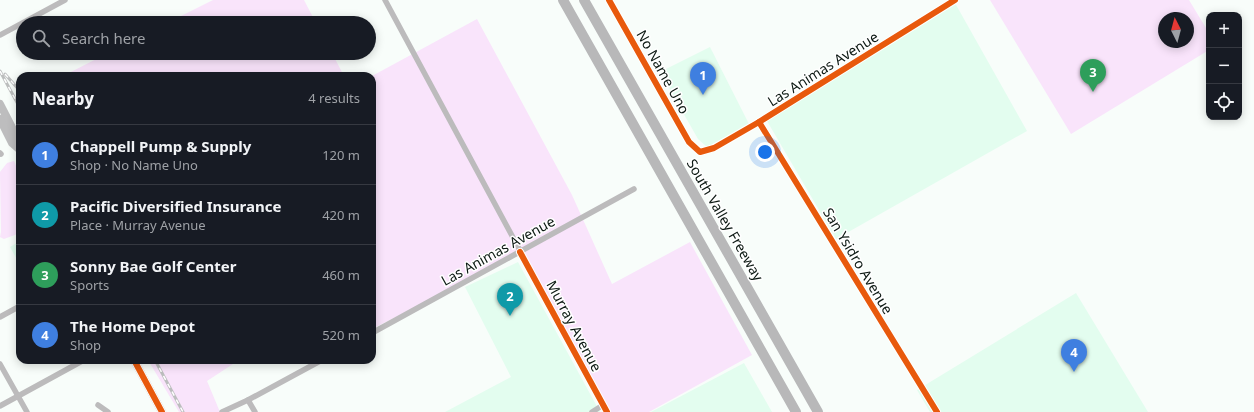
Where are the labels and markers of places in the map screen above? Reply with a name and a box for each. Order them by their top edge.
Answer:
pin: 3 [1080,59,1106,92]
pin: 1 [690,62,716,95]
pin: 2 [497,283,523,316]
pin: 4 [1061,339,1087,372]

